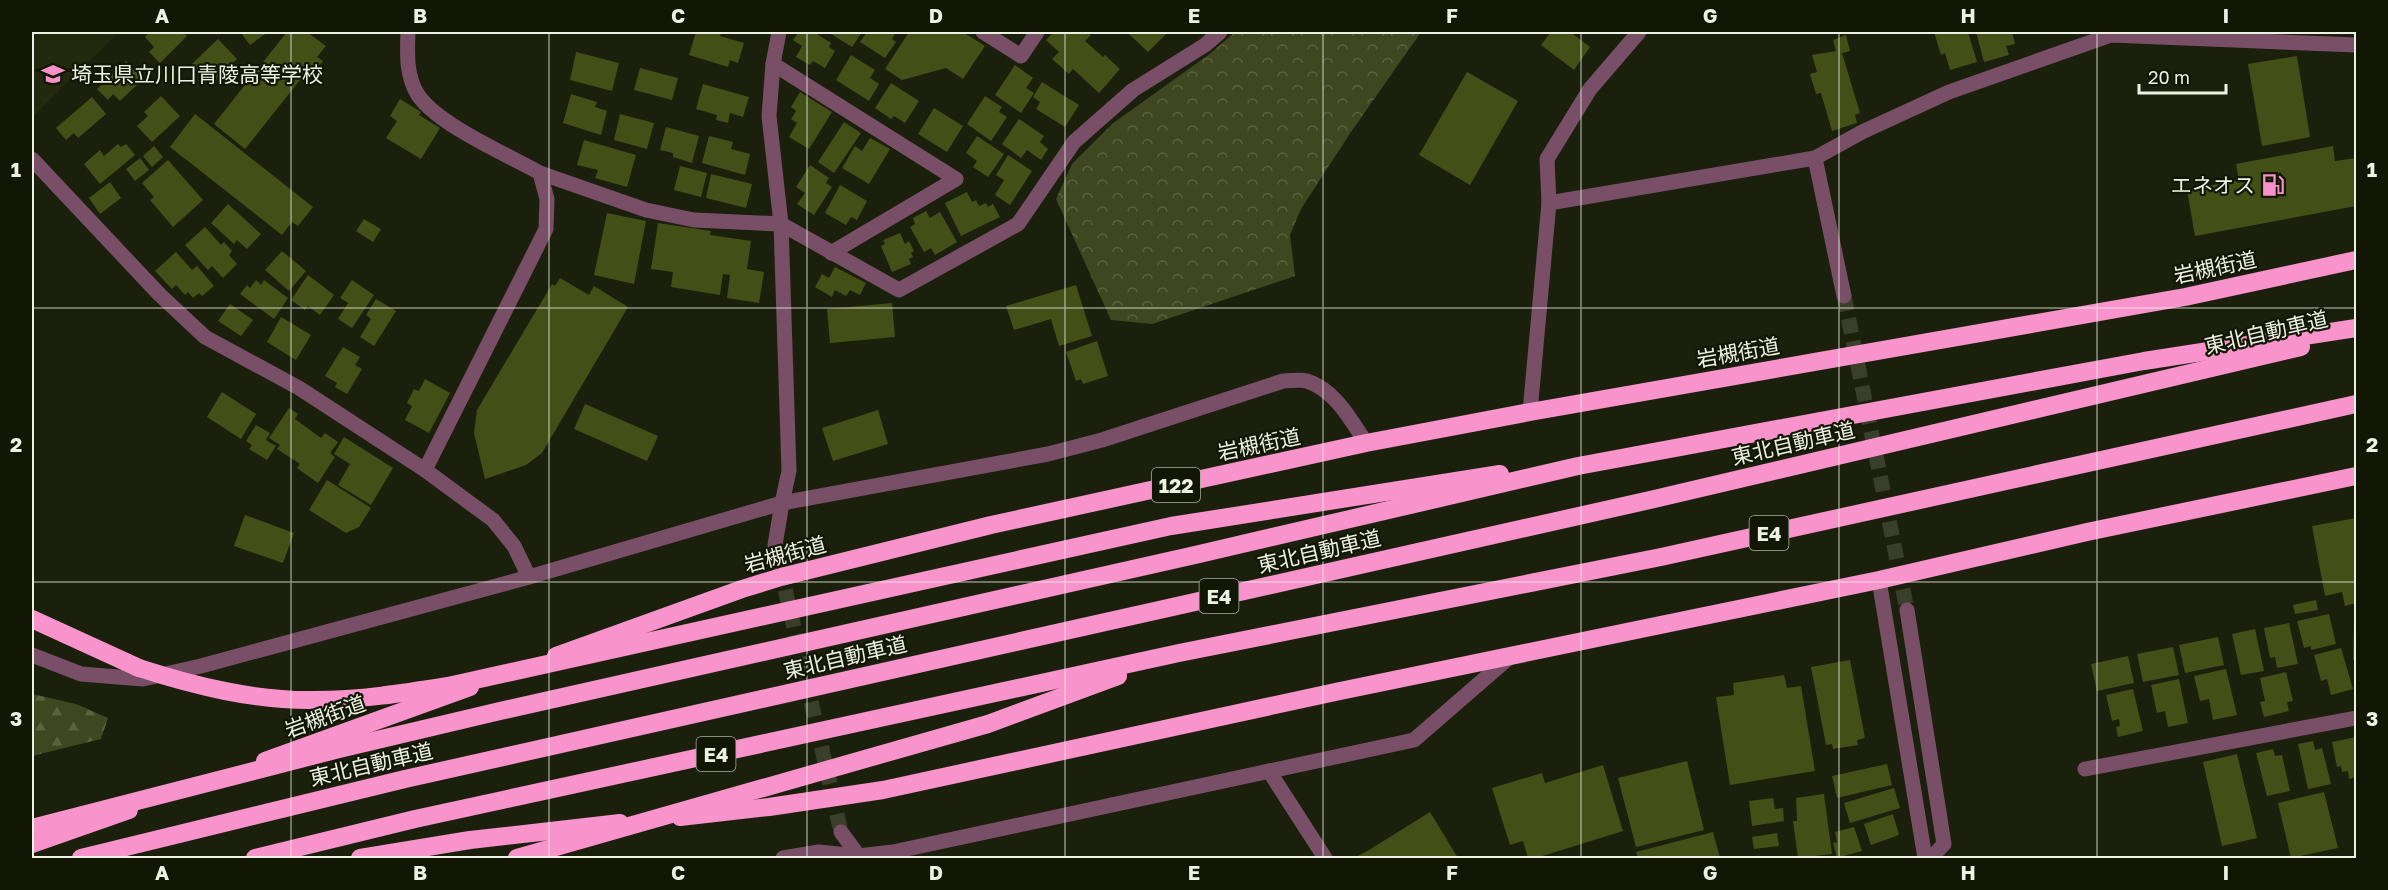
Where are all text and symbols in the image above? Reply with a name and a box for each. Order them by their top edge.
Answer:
text: A [155,3,169,27]
text: B [413,3,427,27]
text: C [671,3,685,27]
text: D [929,3,943,27]
text: E [1188,3,1200,27]
text: F [1446,3,1458,27]
text: G [1703,3,1717,27]
text: H [1960,3,1976,27]
text: I [2223,3,2229,27]
scale bar [2139,57,2226,95]
school or university icon: 埼玉県立川口青陵高等学校 [40,61,66,87]
place label: 埼玉県立川口青陵高等学校 [71,61,323,87]
text: 20 m [2148,66,2190,88]
text: 1 [11,157,21,181]
text: 1 [2367,157,2377,181]
place label: エネオス [2171,172,2255,198]
fuel station icon: エネオス [2260,172,2286,198]
street label: 岩槻街道 [2171,246,2259,288]
street label: 東北自動車道 [2202,305,2330,359]
street label: 岩槻街道 [1694,332,1782,372]
street label: 東北自動車道 [1729,416,1857,470]
street label: 岩槻街道 [1215,423,1303,465]
text: 2 [10,432,22,456]
text: 2 [2366,432,2378,456]
road number: 122 [1152,468,1200,502]
road number: E4 [1750,516,1788,550]
street label: 東北自動車道 [1255,524,1383,578]
street label: 岩槻街道 [741,531,829,577]
road number: E4 [1200,579,1238,613]
street label: 東北自動車道 [781,630,909,684]
street label: 岩槻街道 [281,689,369,743]
text: 3 [10,706,22,730]
text: 3 [2366,706,2378,730]
street label: 東北自動車道 [307,737,435,791]
road number: E4 [696,737,736,771]
text: A [155,860,169,884]
text: B [413,860,427,884]
text: C [671,860,685,884]
text: D [929,860,943,884]
text: E [1188,860,1200,884]
text: F [1446,860,1458,884]
text: G [1703,860,1717,884]
text: H [1960,860,1976,884]
text: I [2223,860,2229,884]

